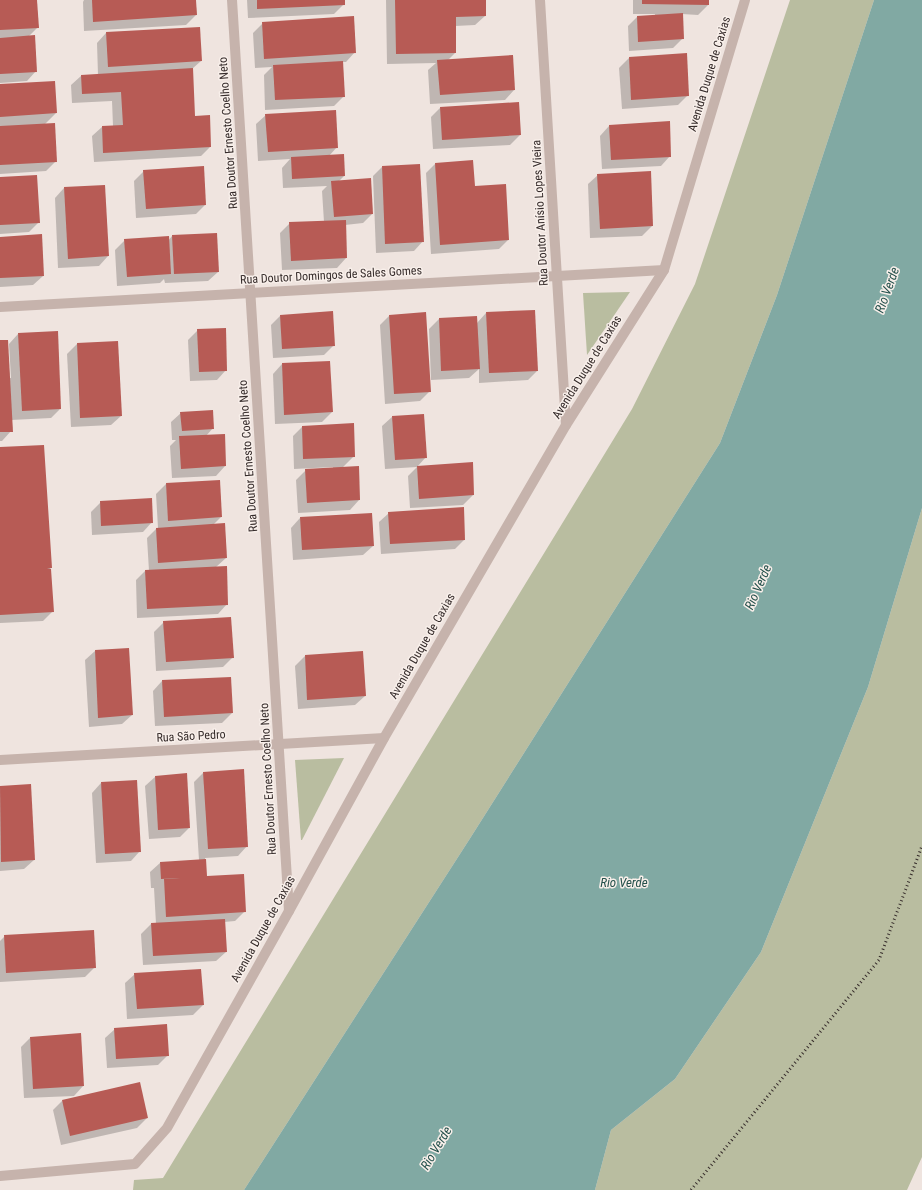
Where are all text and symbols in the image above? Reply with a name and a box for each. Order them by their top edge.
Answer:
street label: Avenida Duque de Caxias [685,15,733,133]
street label: Rua Doutor Ernesto Coelho Neto [216,57,240,209]
street label: Rua Doutor Anísio Lopes Vieira [529,139,551,286]
street label: Rua Doutor Domingos de Sales Gomes [240,263,422,287]
water label: Rio Verde [872,265,902,315]
street label: Avenida Duque de Caxias [549,313,625,421]
street label: Rua Doutor Ernesto Coelho Neto [236,380,260,532]
water label: Rio Verde [741,562,775,612]
street label: Avenida Duque de Caxias [386,591,458,701]
street label: Rua Doutor Ernesto Coelho Neto [257,703,279,855]
street label: Rua São Pedro [156,727,226,745]
street label: Avenida Duque de Caxias [228,873,298,985]
water label: Rio Verde [600,875,648,890]
water label: Rio Verde [417,1124,455,1172]

